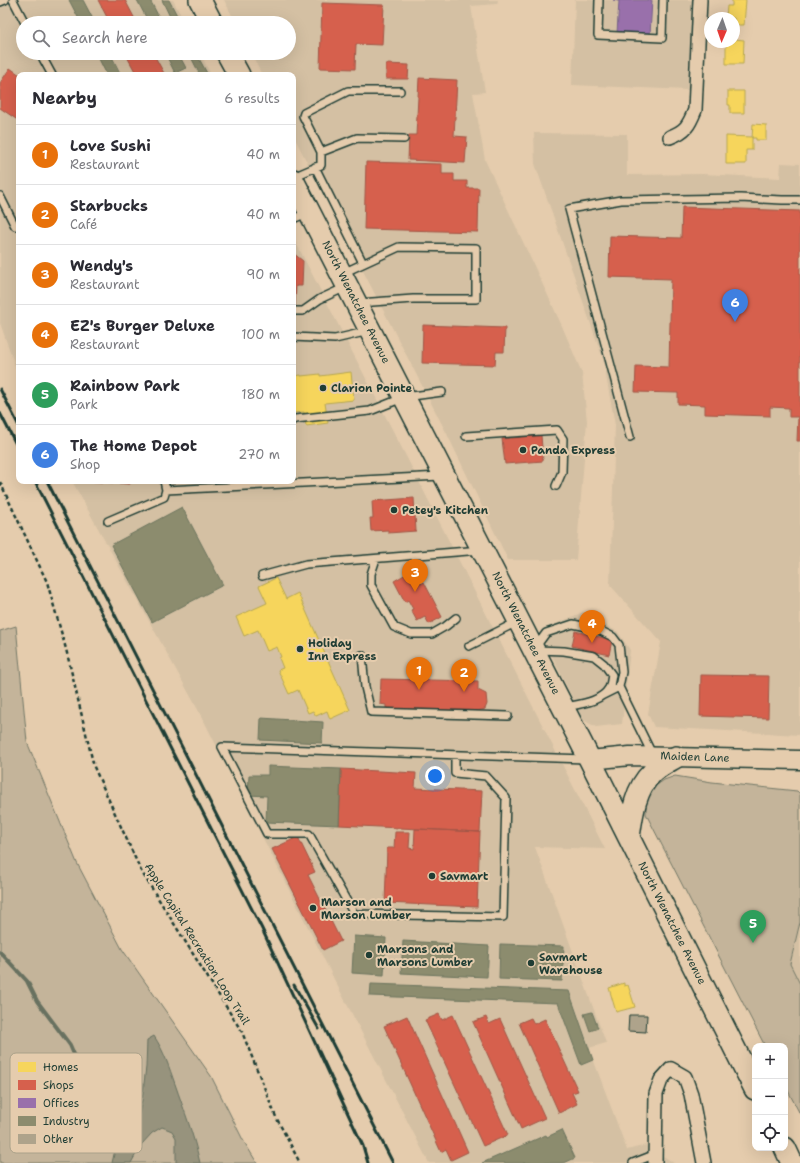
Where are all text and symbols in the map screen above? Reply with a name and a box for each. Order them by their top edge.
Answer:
north arrow [704,12,740,48]
search box [16,16,296,60]
icon: search [30,27,52,49]
text: Search here [62,28,148,48]
text: Nearby [32,87,97,109]
text: 6 results [224,90,280,107]
text: Love Sushi [70,136,151,156]
text: 1 [42,146,48,163]
text: 40 m [246,146,280,163]
text: Restaurant [70,156,140,173]
text: Starbucks [70,196,148,216]
text: 2 [40,206,50,223]
text: 40 m [246,206,280,223]
text: Café [70,216,97,233]
street label: North Wenatchee Avenue [318,238,394,366]
text: Wendy's [70,256,133,276]
text: 3 [40,266,50,283]
text: 90 m [246,266,280,283]
text: Restaurant [70,276,140,293]
pin: 6 [722,289,748,322]
text: EZ's Burger Deluxe [70,316,215,336]
text: 4 [40,326,50,343]
text: 100 m [241,326,280,343]
text: Restaurant [70,336,140,353]
text: Rainbow Park [70,376,180,396]
place label: Clarion Pointe [331,381,413,396]
marker: Clarion Pointe [318,383,328,393]
text: 5 [41,386,49,403]
text: 180 m [241,386,280,403]
text: Park [70,396,98,413]
text: The Home Depot [70,436,197,456]
place label: Panda Express [531,443,615,458]
marker: Panda Express [518,445,528,455]
text: 6 [40,446,50,463]
text: 270 m [238,446,280,463]
text: Shop [70,456,100,473]
place label: Petey's Kitchen [402,503,489,518]
marker: Petey's Kitchen [389,505,399,515]
pin: 3 [402,559,428,592]
street label: North Wenatchee Avenue [488,569,564,697]
pin: 4 [579,610,605,643]
place label: Holiday Inn Express [308,636,376,664]
marker: Holiday Inn Express [295,644,305,654]
pin: 1 [406,657,432,690]
pin: 2 [451,659,477,692]
street label: Maiden Lane [660,748,730,766]
your location [425,766,445,786]
street label: North Wenatchee Avenue [634,859,710,987]
street label: Apple Capital Recreation Loop Trail [141,860,253,1028]
place label: Savmart [440,869,489,884]
marker: Savmart [427,871,437,881]
place label: Marson and Marson Lumber [321,895,411,923]
marker: Marson and Marson Lumber [308,903,318,913]
pin: 5 [740,910,766,943]
place label: Marsons and Marsons Lumber [377,942,473,970]
marker: Marsons and Marsons Lumber [364,950,374,960]
place label: Savmart Warehouse [539,950,603,978]
marker: Savmart Warehouse [526,958,536,968]
map controls [752,1043,788,1151]
button: + [752,1043,788,1079]
legend [10,1053,142,1153]
text: Homes [43,1060,79,1075]
text: Shops [43,1078,74,1093]
button: − [752,1079,788,1115]
text: Offices [43,1096,79,1111]
text: Industry [43,1114,90,1129]
button: locate [752,1115,788,1151]
text: Other [43,1132,74,1147]

